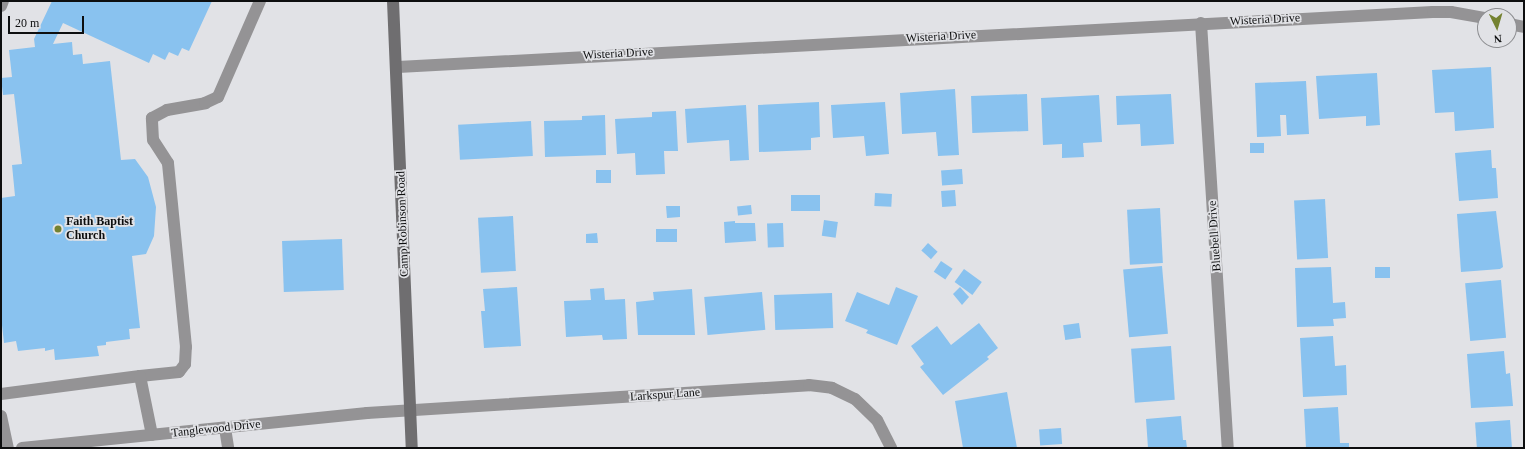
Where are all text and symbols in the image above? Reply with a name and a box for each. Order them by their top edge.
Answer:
scale bar [10,8,86,34]
north arrow [1477,8,1517,48]
street label: Wisteria Drive [1229,11,1301,29]
text: 20 m [15,16,39,30]
street label: Wisteria Drive [905,28,977,46]
text: N [1493,33,1502,45]
street label: Wisteria Drive [582,45,654,63]
street label: Camp Robinson Road [394,171,412,277]
street label: Bluebell Drive [1205,200,1225,272]
place label: Faith Baptist Church [66,215,133,243]
marker: Faith Baptist Church [53,224,63,234]
street label: Larkspur Lane [629,385,701,405]
street label: Tanglewood Drive [171,417,261,441]

